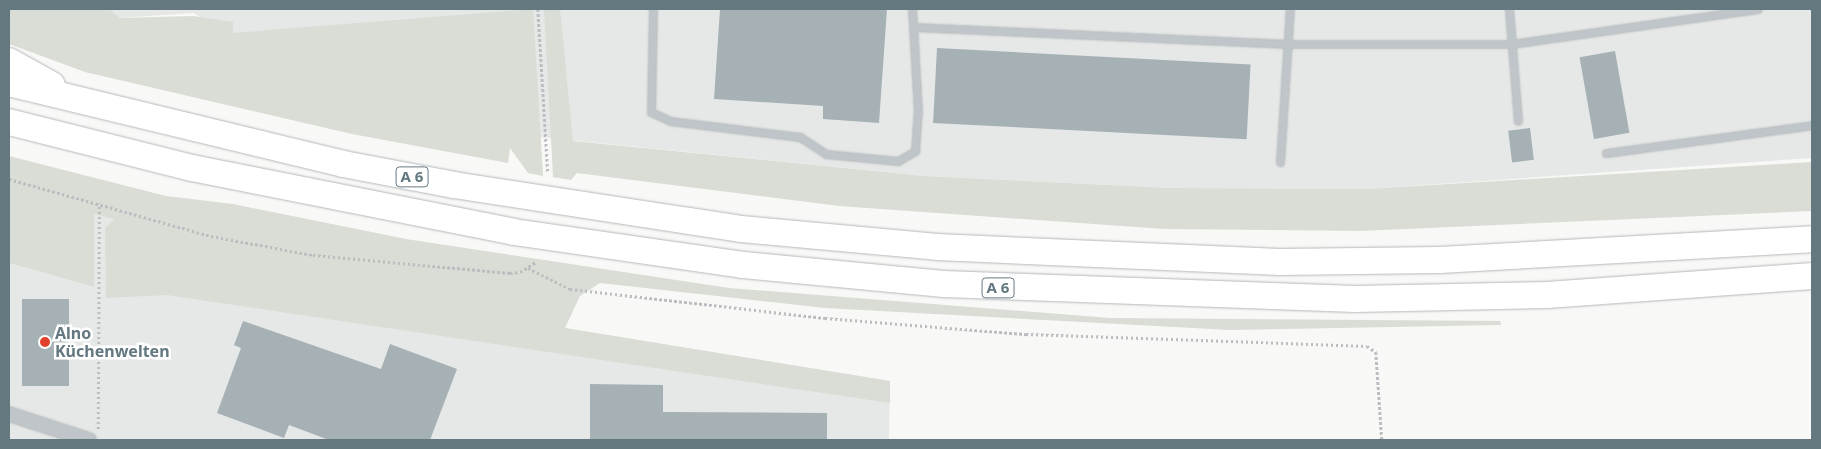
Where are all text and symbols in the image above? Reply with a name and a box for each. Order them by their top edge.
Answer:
road number: A 6 [394,164,430,190]
road number: A 6 [980,276,1016,300]
place label: Alno Küchenwelten [55,323,170,361]
marker: Alno Küchenwelten [39,336,51,348]

